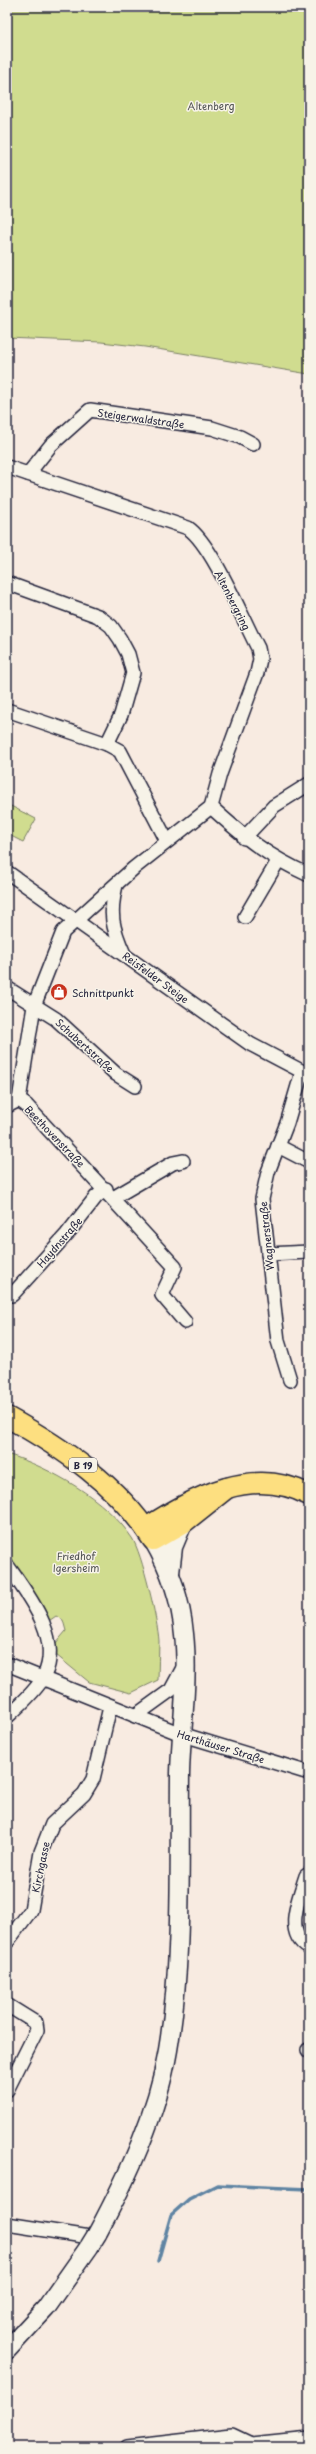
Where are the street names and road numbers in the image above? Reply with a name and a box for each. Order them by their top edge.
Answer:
street label: Steigerwaldstraße [97,404,185,432]
street label: Altenbergring [211,567,255,633]
street label: Reisfelder Steige [120,948,192,1006]
street label: Schubertstraße [52,1015,118,1075]
street label: Beethovenstraße [21,1102,89,1170]
street label: Wagnerstraße [255,1201,277,1271]
street label: Haydnstraße [33,1214,85,1270]
road number: B 19 [69,1458,97,1472]
street label: Harthäuser Straße [175,1726,267,1766]
street label: Kirchgasse [27,1840,53,1894]

